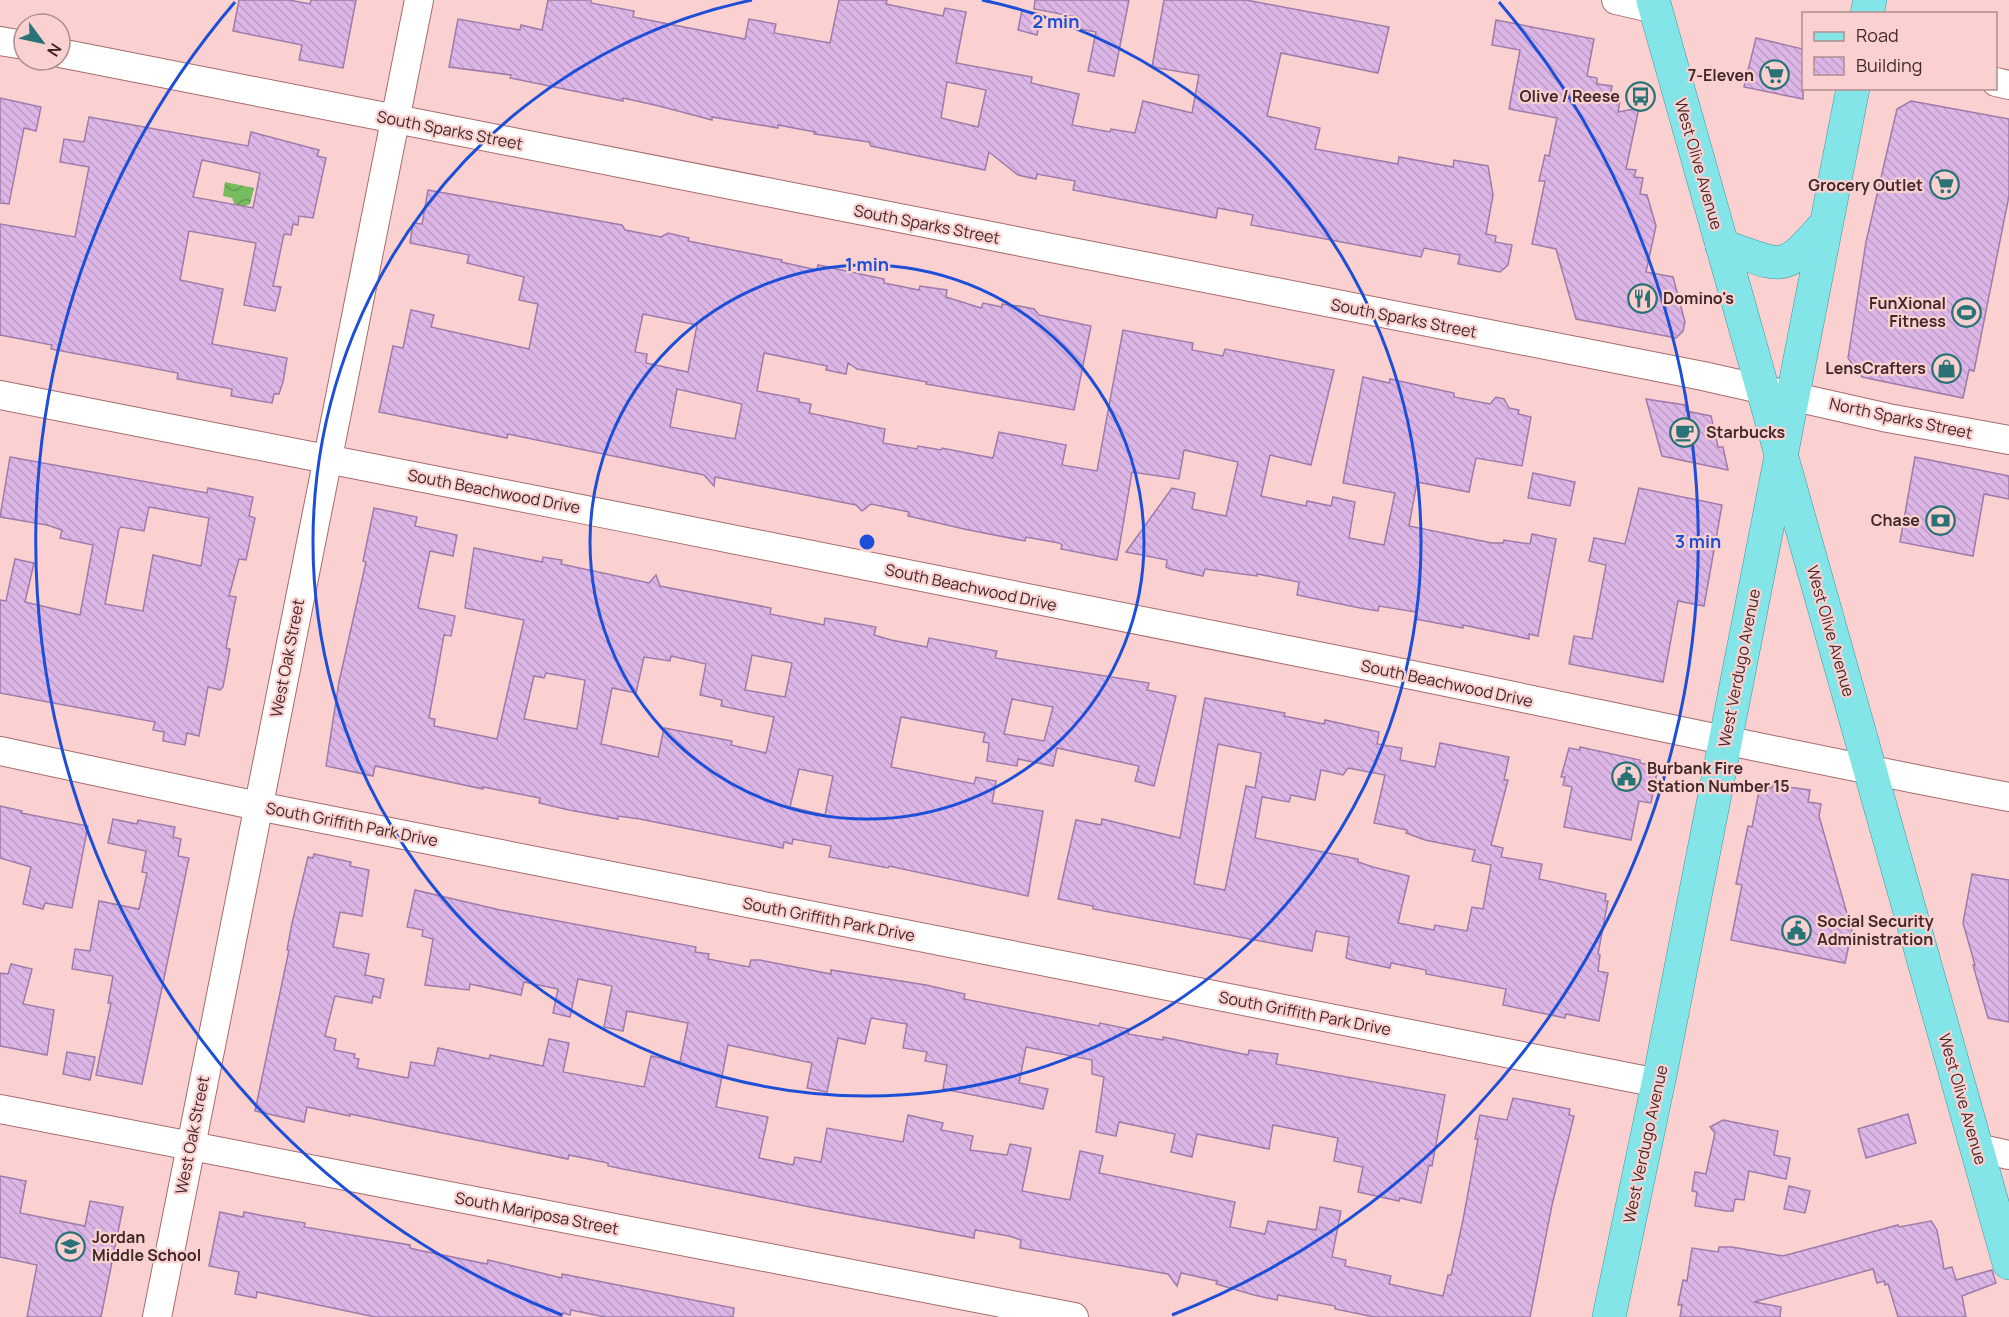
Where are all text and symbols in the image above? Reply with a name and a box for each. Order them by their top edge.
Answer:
text: 2 min [1033,9,1079,33]
north arrow [12,12,72,72]
legend [1802,12,1997,90]
text: Road [1856,23,1899,47]
text: N [42,39,67,61]
text: Building [1856,53,1922,77]
supermarket icon: 7-Eleven [1759,59,1791,91]
place label: 7-Eleven [1688,64,1754,86]
bus stop icon: Olive / Reese [1625,80,1657,112]
place label: Olive / Reese [1519,85,1620,107]
street label: West Olive Avenue [1670,96,1728,232]
street label: South Sparks Street [375,105,525,155]
supermarket icon: Grocery Outlet [1928,169,1960,201]
place label: Grocery Outlet [1808,174,1923,196]
street label: South Sparks Street [852,199,1002,249]
text: 1 min [845,252,889,276]
restaurant icon: Domino's [1626,282,1658,314]
place label: Domino's [1663,287,1734,309]
place label: FunXional Fitness [1869,292,1946,332]
street label: South Sparks Street [1329,293,1479,343]
sports icon: FunXional Fitness [1951,296,1983,328]
shop icon: LensCrafters [1931,352,1963,384]
place label: LensCrafters [1825,357,1926,379]
street label: North Sparks Street [1827,392,1975,444]
cafe icon: Starbucks [1669,416,1701,448]
place label: Starbucks [1706,421,1786,443]
street label: South Beachwood Drive [406,463,582,519]
bank icon: Chase [1925,504,1957,536]
place label: Chase [1871,509,1920,531]
text: 3 min [1675,529,1721,553]
centre of rings [857,532,877,552]
street label: South Beachwood Drive [883,558,1059,616]
street label: West Olive Avenue [1802,563,1860,699]
street label: West Verdugo Avenue [1713,587,1765,749]
street label: West Oak Street [265,597,309,719]
street label: South Beachwood Drive [1359,654,1535,712]
place label: Burbank Fire Station Number 15 [1647,757,1790,797]
public building icon: Burbank Fire Station Number 15 [1610,761,1642,793]
street label: South Griffith Park Drive [264,797,440,851]
street label: South Griffith Park Drive [741,892,917,946]
place label: Social Security Administration [1817,910,1934,950]
public building icon: Social Security Administration [1780,914,1812,946]
street label: South Griffith Park Drive [1217,986,1393,1040]
street label: West Olive Avenue [1934,1031,1992,1167]
street label: West Verdugo Avenue [1618,1063,1672,1225]
street label: West Oak Street [170,1074,214,1196]
street label: South Mariposa Street [453,1186,621,1240]
place label: Jordan Middle School [92,1226,201,1266]
school or university icon: Jordan Middle School [55,1230,87,1262]

